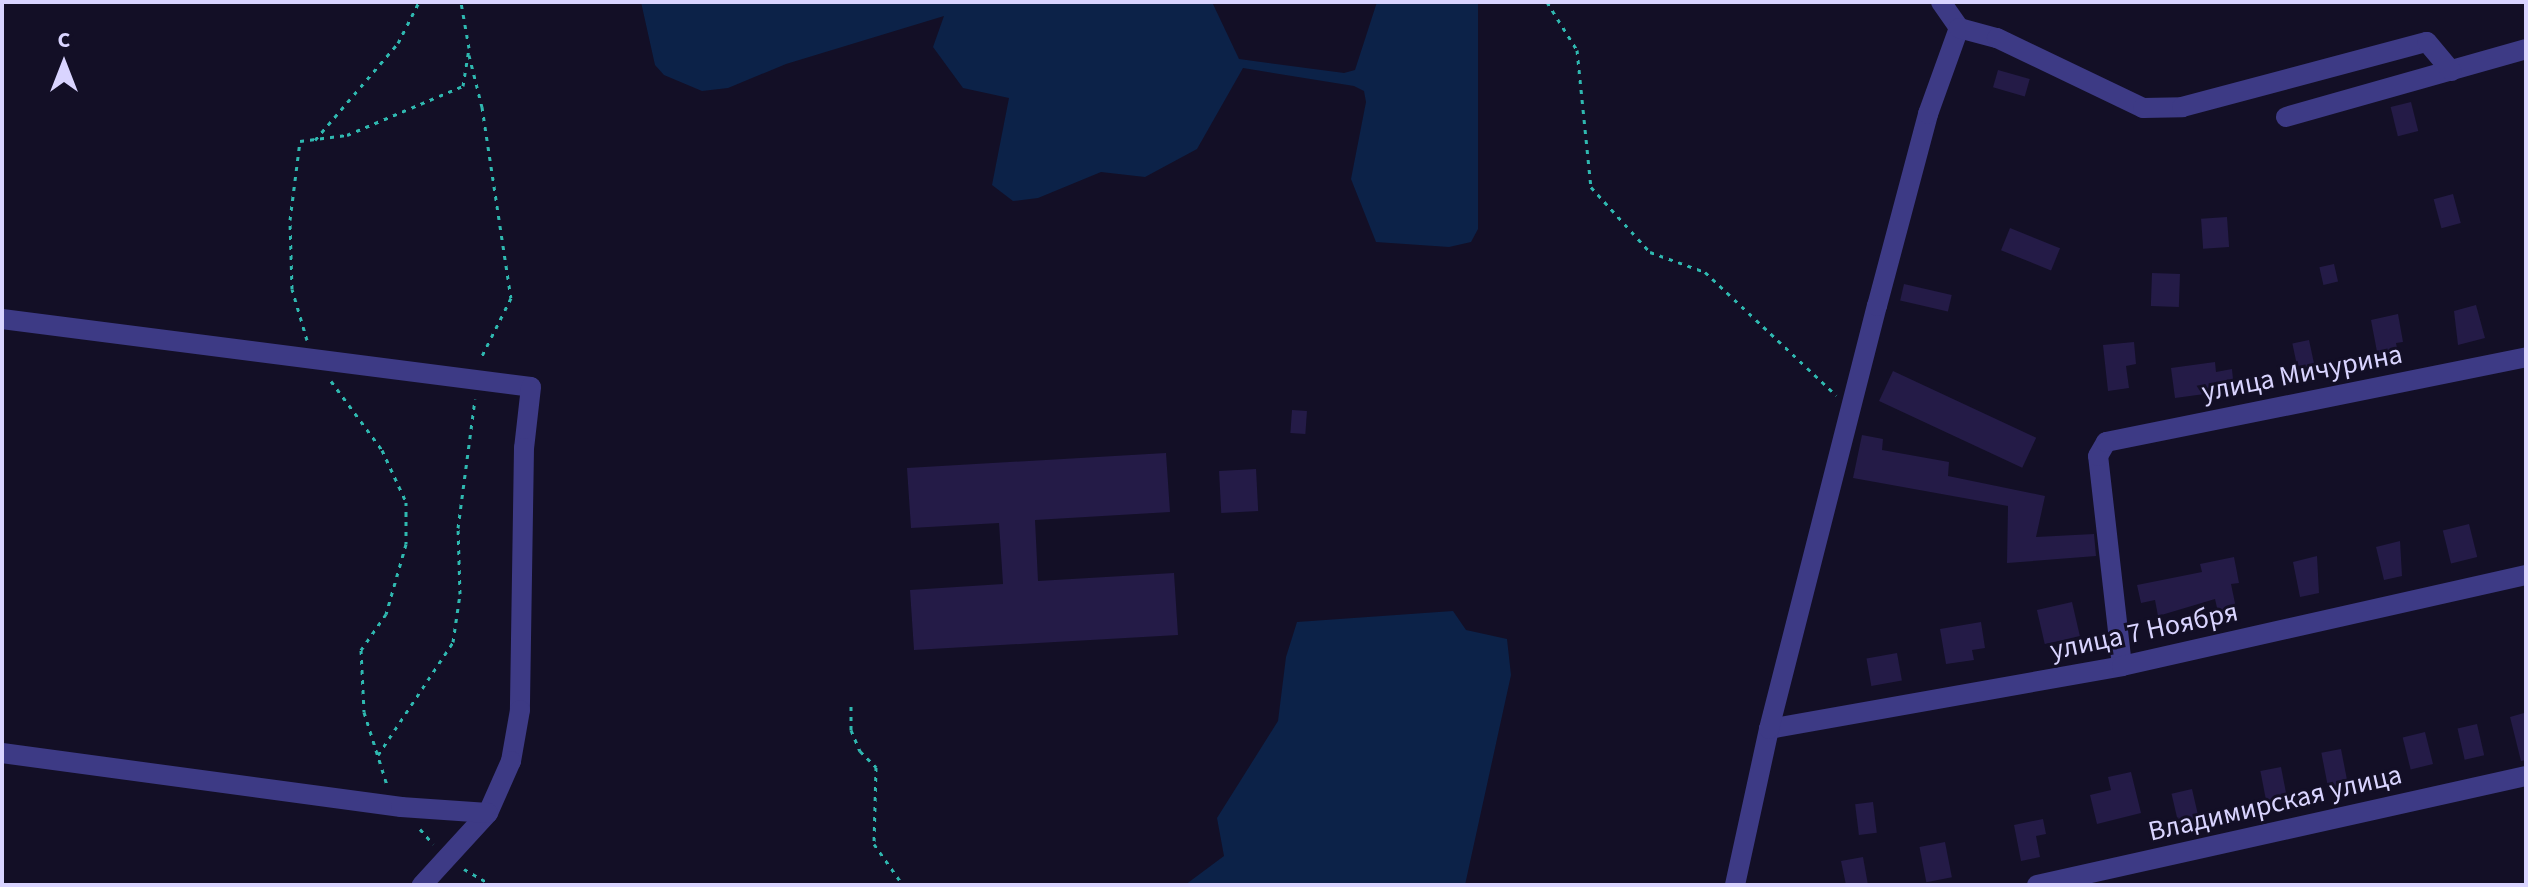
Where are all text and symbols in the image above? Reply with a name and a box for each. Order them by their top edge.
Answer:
north arrow [24,24,104,104]
text: С [58,24,70,56]
street label: улица Мичурина [2199,337,2405,409]
street label: улица 7 Ноября [2047,595,2241,667]
street label: Владимирская улица [2145,757,2405,849]

